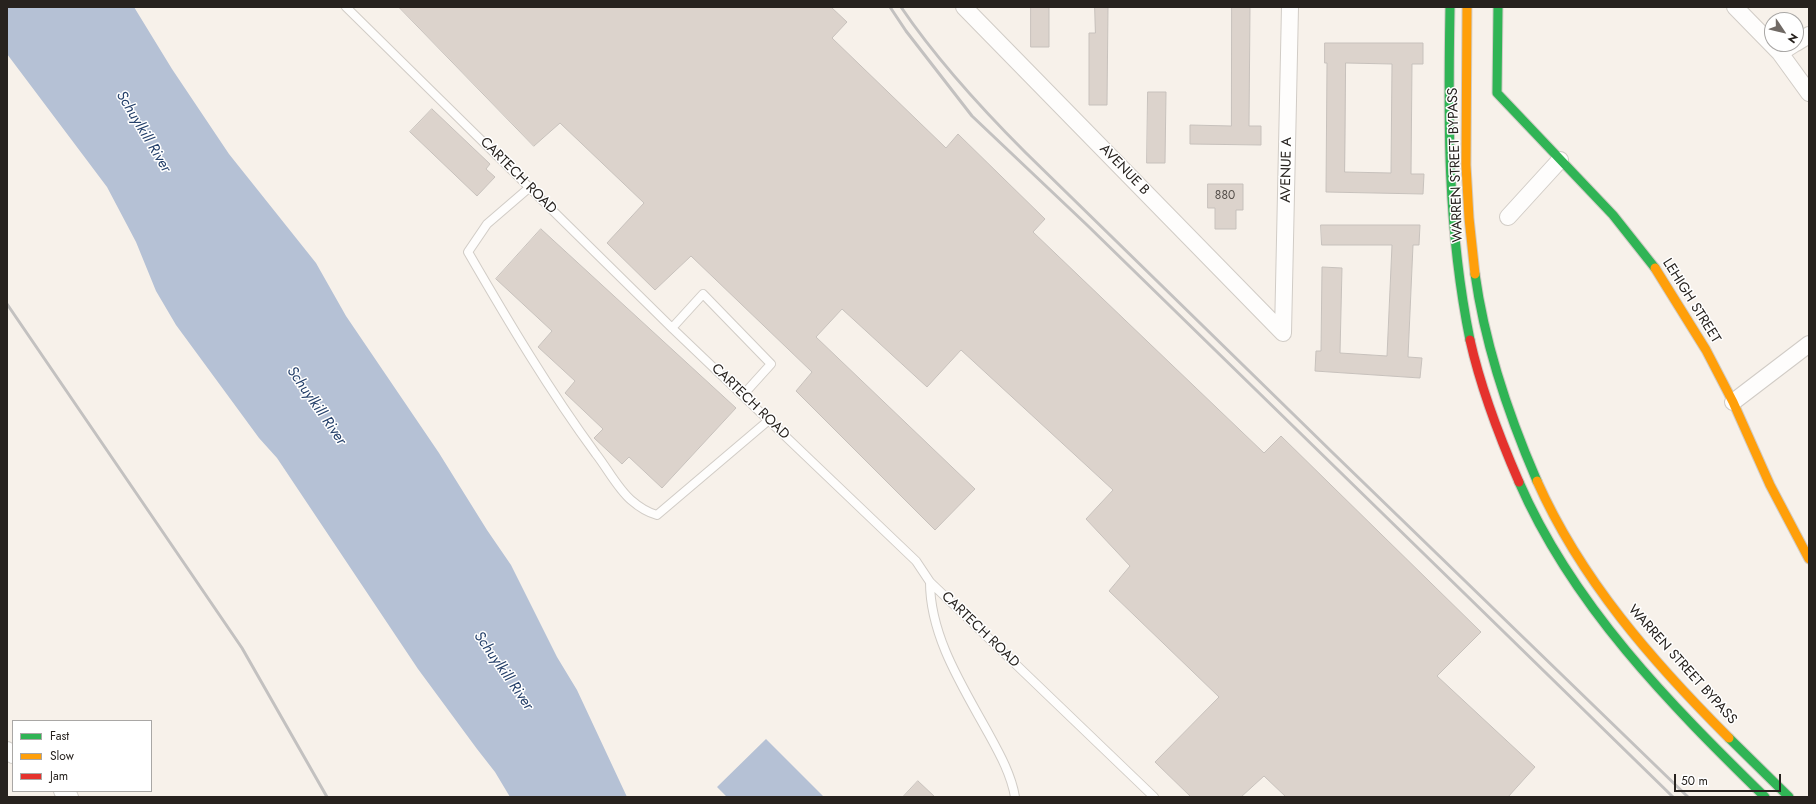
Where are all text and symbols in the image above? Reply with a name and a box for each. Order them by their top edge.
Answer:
north arrow [1764,12,1804,52]
text: N [1784,30,1802,46]
street label: WARREN STREET BYPASS [1445,87,1467,243]
water label: Schuylkill River [112,88,174,176]
street label: CARTECH ROAD [476,134,560,218]
street label: AVENUE A [1278,137,1296,203]
street label: AVENUE B [1096,141,1152,199]
house number: 880 [1215,189,1235,203]
street label: LEHIGH STREET [1658,256,1724,346]
street label: CARTECH ROAD [708,361,792,443]
water label: Schuylkill River [282,363,350,449]
street label: CARTECH ROAD [938,589,1022,671]
street label: WARREN STREET BYPASS [1624,602,1740,728]
water label: Schuylkill River [469,628,537,714]
legend [12,720,152,792]
text: Fast [50,727,69,745]
text: Slow [50,747,74,765]
scale bar [1676,766,1783,792]
text: Jam [50,767,68,785]
text: 50 m [1681,772,1708,790]

